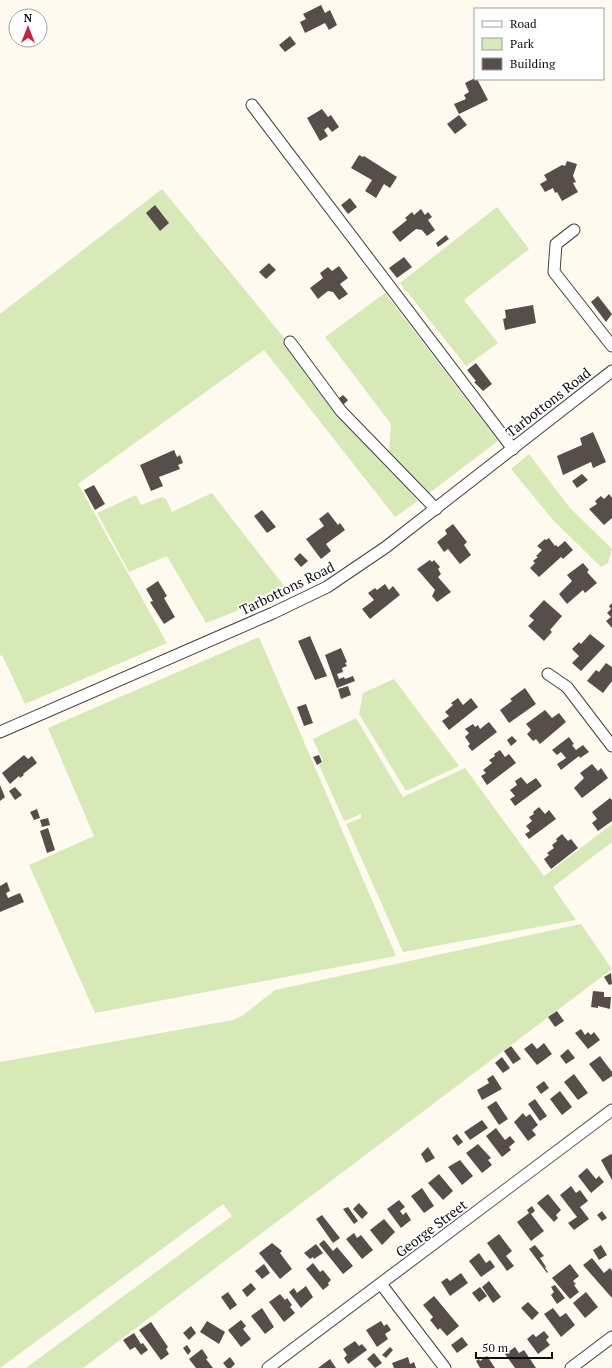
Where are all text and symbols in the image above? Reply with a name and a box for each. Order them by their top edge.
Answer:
north arrow [8,8,48,48]
legend [474,8,604,80]
text: N [24,11,33,25]
text: Road [510,16,537,31]
text: Park [510,36,535,51]
text: Building [510,56,556,71]
street label: Tarbottons Road [502,363,595,441]
street label: Tarbottons Road [237,557,338,619]
street label: George Street [391,1194,471,1261]
scale bar [476,1334,552,1360]
text: 50 m [482,1340,509,1355]

